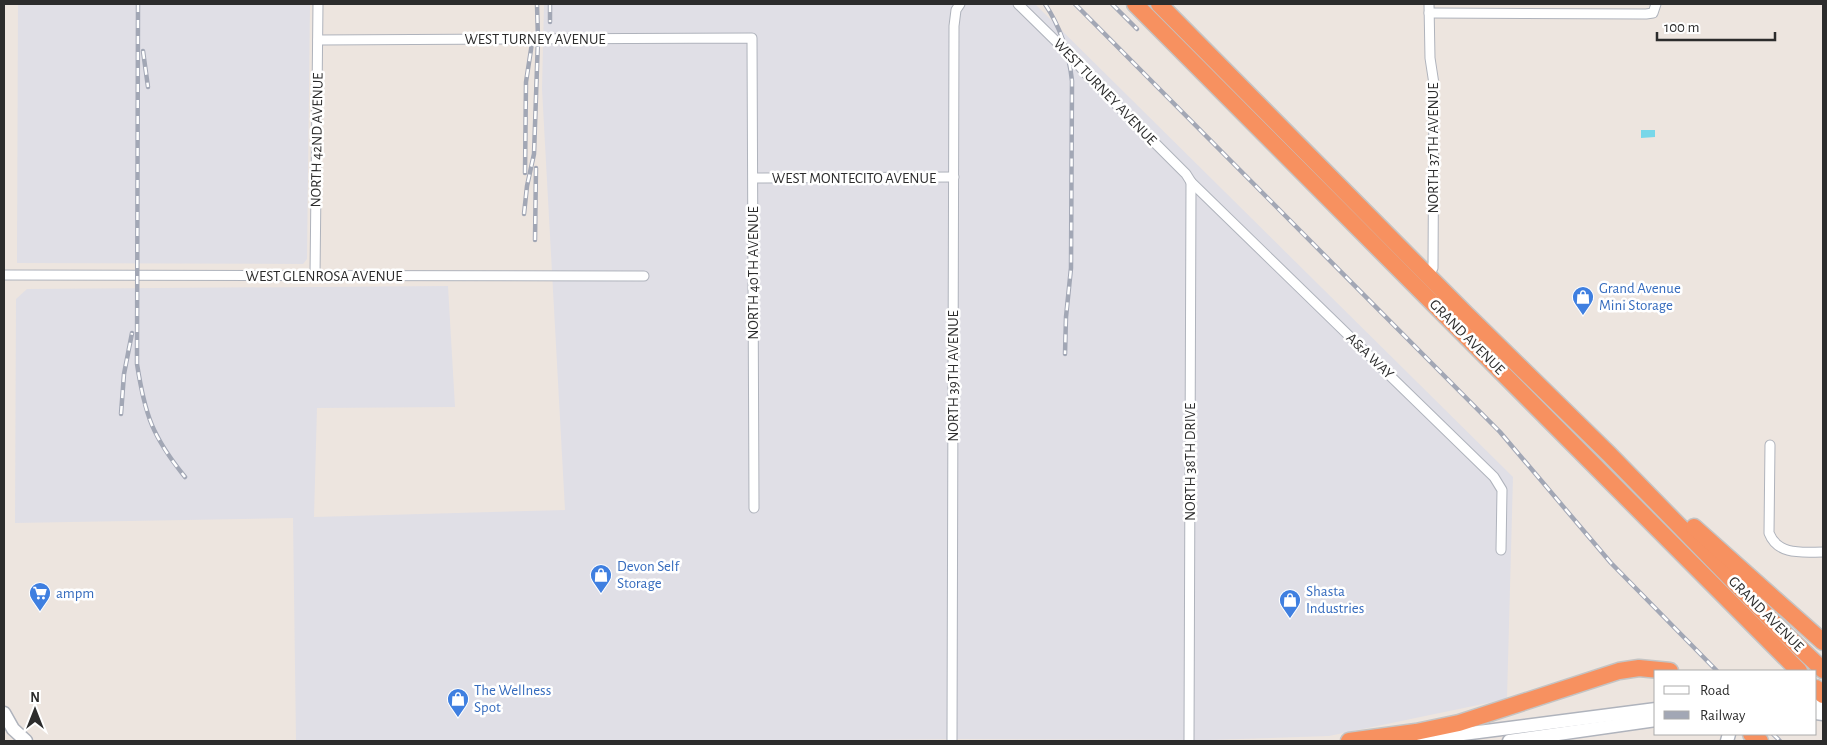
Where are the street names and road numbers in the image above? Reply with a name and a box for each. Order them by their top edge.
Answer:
street label: WEST TURNEY AVENUE [464,32,606,47]
street label: WEST TURNEY AVENUE [1051,36,1159,148]
street label: NORTH 42ND AVENUE [308,73,326,207]
street label: NORTH 37TH AVENUE [1426,83,1441,213]
street label: WEST MONTECITO AVENUE [772,171,936,186]
street label: NORTH 40TH AVENUE [746,206,761,340]
street label: WEST GLENROSA AVENUE [246,269,402,284]
street label: GRAND AVENUE [1427,297,1507,377]
street label: NORTH 39TH AVENUE [946,310,961,442]
street label: A&A WAY [1344,330,1397,382]
street label: NORTH 38TH DRIVE [1183,403,1198,521]
street label: GRAND AVENUE [1726,574,1806,654]

